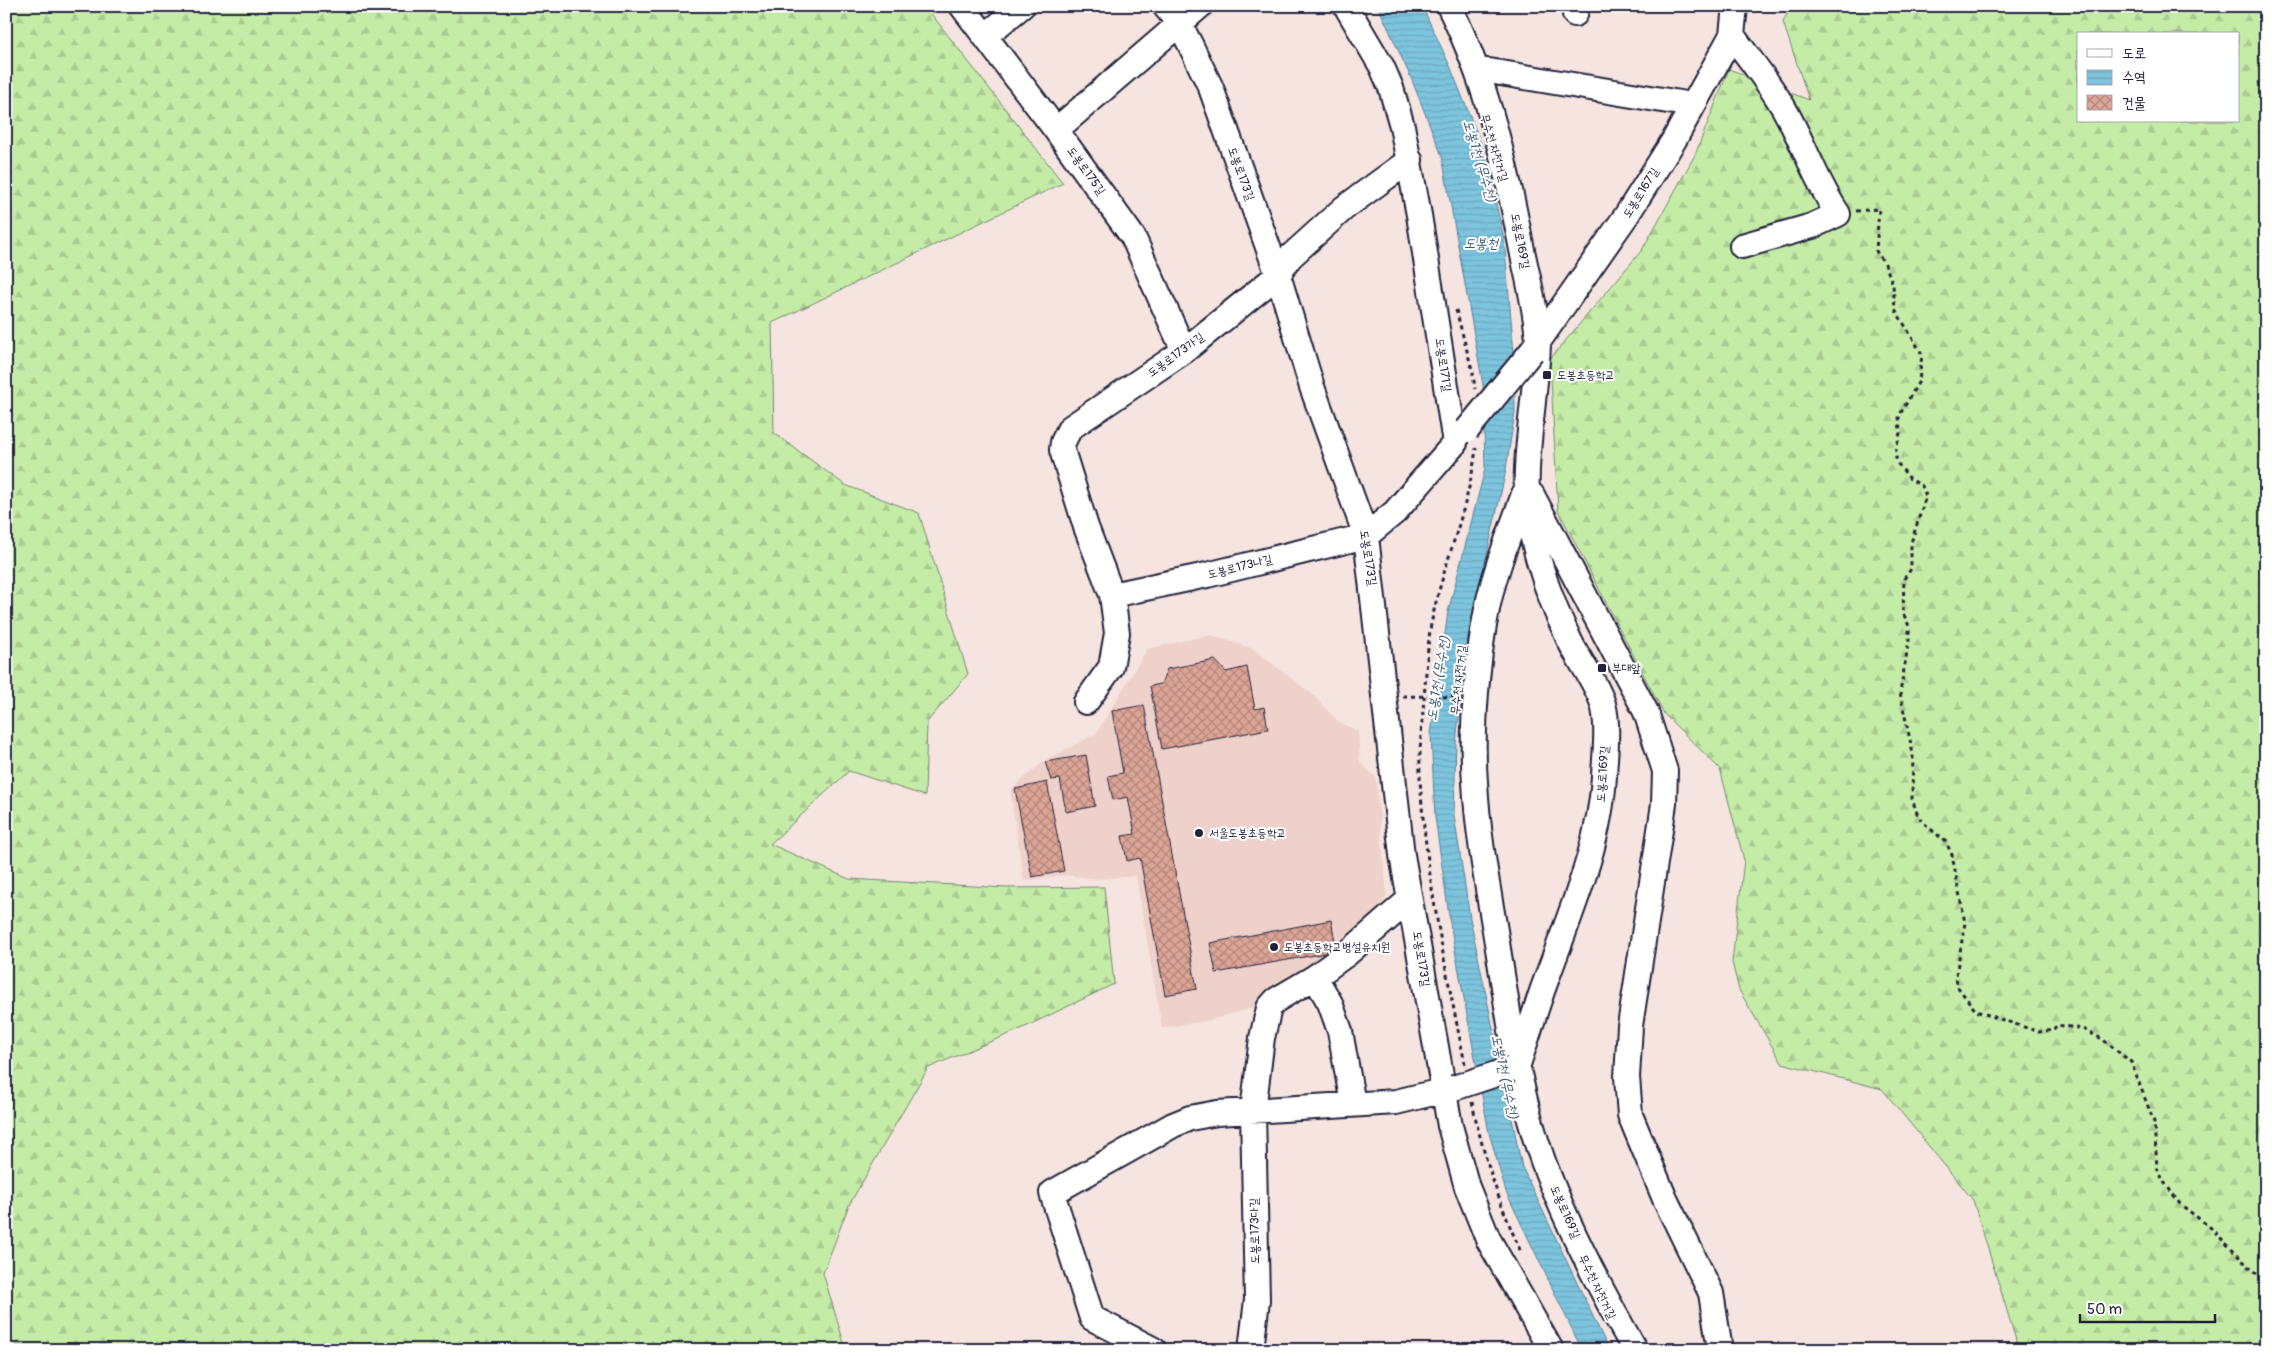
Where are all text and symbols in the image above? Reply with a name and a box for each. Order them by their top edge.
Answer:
legend [2077,32,2240,122]
text: 도로 [2122,44,2146,63]
text: 수역 [2122,68,2146,87]
text: 건물 [2122,94,2146,113]
street label: 무수천 자전거길 [1477,112,1512,184]
water label: 도봉1천 (무수천) [1459,118,1501,205]
street label: 도봉로175길 [1063,144,1109,198]
street label: 도봉로173길 [1224,145,1258,203]
street label: 도봉로167길 [1620,165,1663,221]
street label: 도봉로169길 [1507,212,1533,270]
water label: 도봉천 [1464,235,1500,252]
street label: 도봉로173가길 [1145,329,1207,380]
street label: 도봉로171길 [1432,337,1454,393]
place label: 도봉초등학교 [1557,368,1615,383]
marker: 도봉초등학교 [1541,369,1553,381]
street label: 도봉로173길 [1356,529,1380,587]
street label: 도봉로173나길 [1206,552,1274,582]
water label: 도봉1천 (무수천) [1423,634,1453,722]
street label: 무수천 자전거길 [1448,644,1470,716]
place label: 부대앞 [1612,661,1641,676]
marker: 부대앞 [1596,662,1608,674]
street label: 도봉로169길 [1594,745,1612,803]
place label: 서울도봉초등학교 [1209,826,1286,841]
marker: 서울도봉초등학교 [1193,827,1205,839]
street label: 도봉로173길 [1409,930,1433,988]
place label: 도봉초등학교병설유치원 [1284,940,1390,955]
marker: 도봉초등학교병설유치원 [1268,941,1280,953]
water label: 도봉1천 (무수천) [1488,1033,1522,1121]
street label: 도봉로169길 [1547,1183,1583,1241]
street label: 도봉로173다길 [1247,1198,1263,1264]
street label: 무수천 자전거길 [1575,1252,1619,1322]
scale bar [2080,1291,2214,1323]
text: 50 m [2087,1300,2122,1319]

